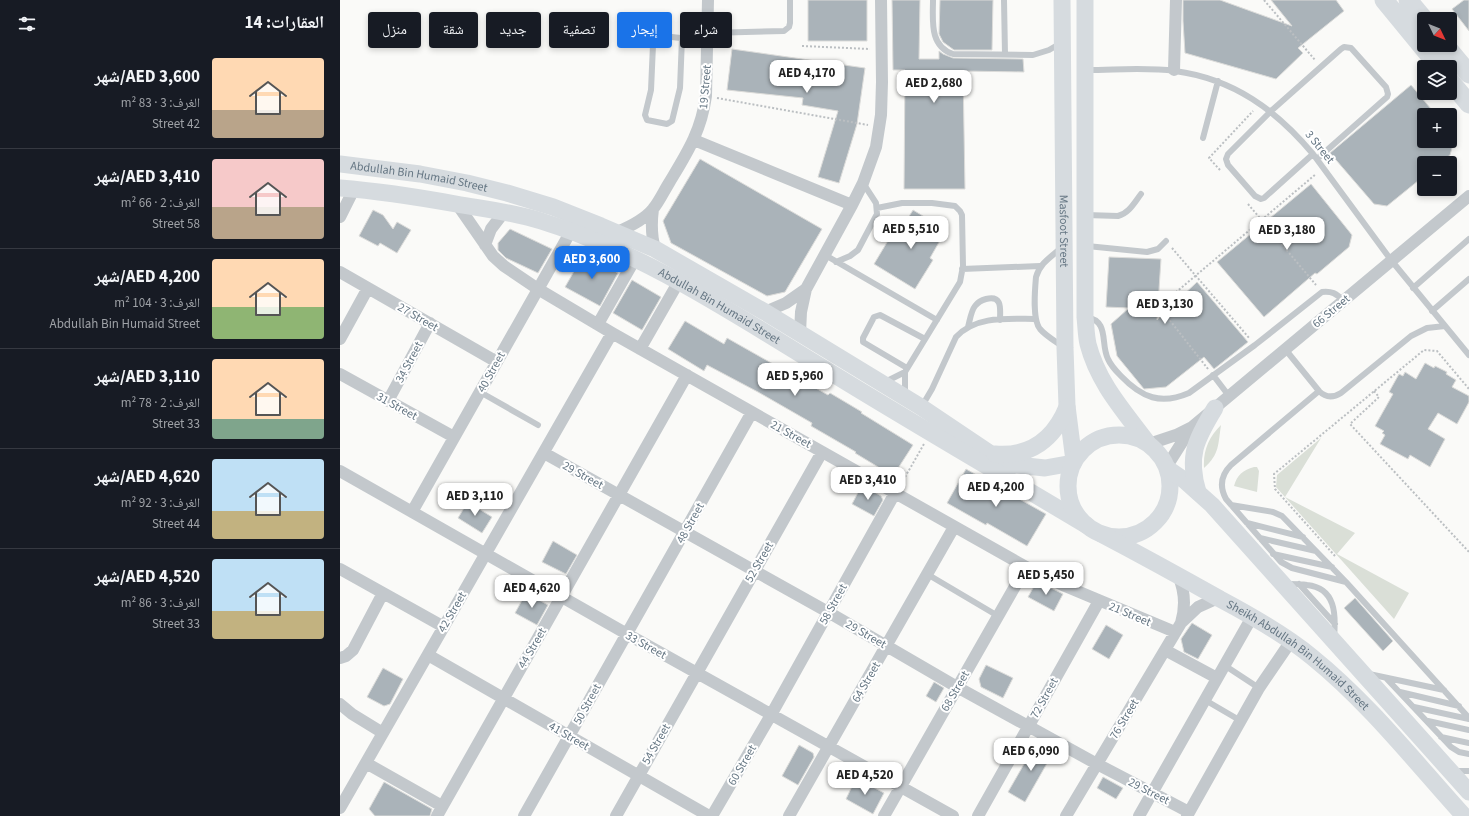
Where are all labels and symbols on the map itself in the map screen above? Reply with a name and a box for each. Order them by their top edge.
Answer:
north arrow [1417,12,1457,52]
pin: AED 4,170 [761,60,853,94]
street label: 19 Street [695,64,716,110]
pin: AED 2,680 [888,70,980,104]
street label: 3 Street [1301,127,1338,168]
street label: Abdullah Bin Humaid Street [349,157,489,197]
street label: Masfoot Street [1055,195,1072,267]
pin: AED 5,510 [865,216,957,250]
pin: AED 3,180 [1241,217,1333,251]
pin: AED 3,600 [546,246,638,280]
street label: Abdullah Bin Humaid Street [655,264,784,349]
pin: AED 3,130 [1119,291,1211,325]
street label: 66 Street [1309,291,1354,332]
street label: 27 Street [394,299,441,336]
street label: 34 Street [392,339,427,386]
street label: 40 Street [473,349,510,396]
pin: AED 5,960 [749,363,841,397]
street label: 31 Street [373,388,420,425]
street label: 21 Street [767,416,814,453]
street label: 29 Street [559,457,606,494]
pin: AED 3,410 [822,467,914,501]
pin: AED 4,200 [950,474,1042,508]
pin: AED 3,110 [429,483,521,517]
street label: 48 Street [672,500,709,547]
street label: 52 Street [741,539,778,586]
pin: AED 5,450 [1000,562,1092,596]
pin: AED 4,620 [486,575,578,609]
street label: 58 Street [815,581,852,628]
street label: 42 Street [434,589,471,636]
street label: Sheikh Abdullah Bin Humaid Street [1223,596,1373,714]
street label: 21 Street [1106,598,1154,631]
street label: 29 Street [842,616,889,653]
street label: 44 Street [514,625,551,672]
street label: 33 Street [622,627,669,664]
street label: 64 Street [848,659,885,706]
street label: 68 Street [937,668,974,715]
street label: 72 Street [1026,675,1063,722]
street label: 50 Street [569,681,606,728]
street label: 76 Street [1106,696,1143,743]
street label: 41 Street [545,718,592,755]
street label: 54 Street [638,721,675,768]
pin: AED 6,090 [985,738,1077,772]
street label: 60 Street [724,742,761,789]
pin: AED 4,520 [819,762,911,796]
street label: 29 Street [1125,774,1172,809]

